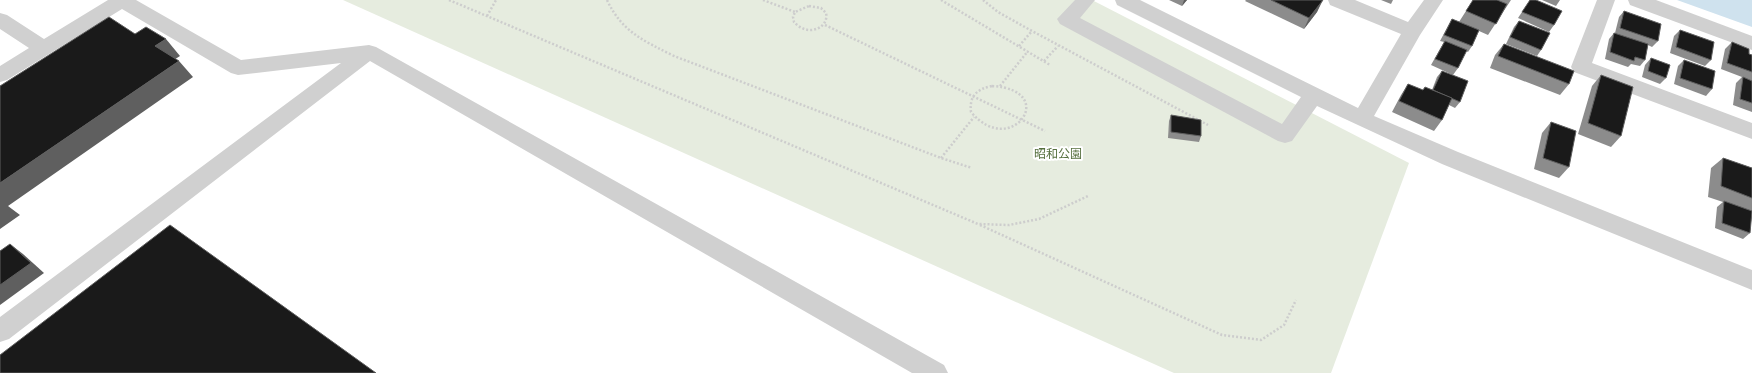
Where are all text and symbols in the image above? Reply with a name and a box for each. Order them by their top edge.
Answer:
park label: 昭和公園 [1034,147,1082,161]

